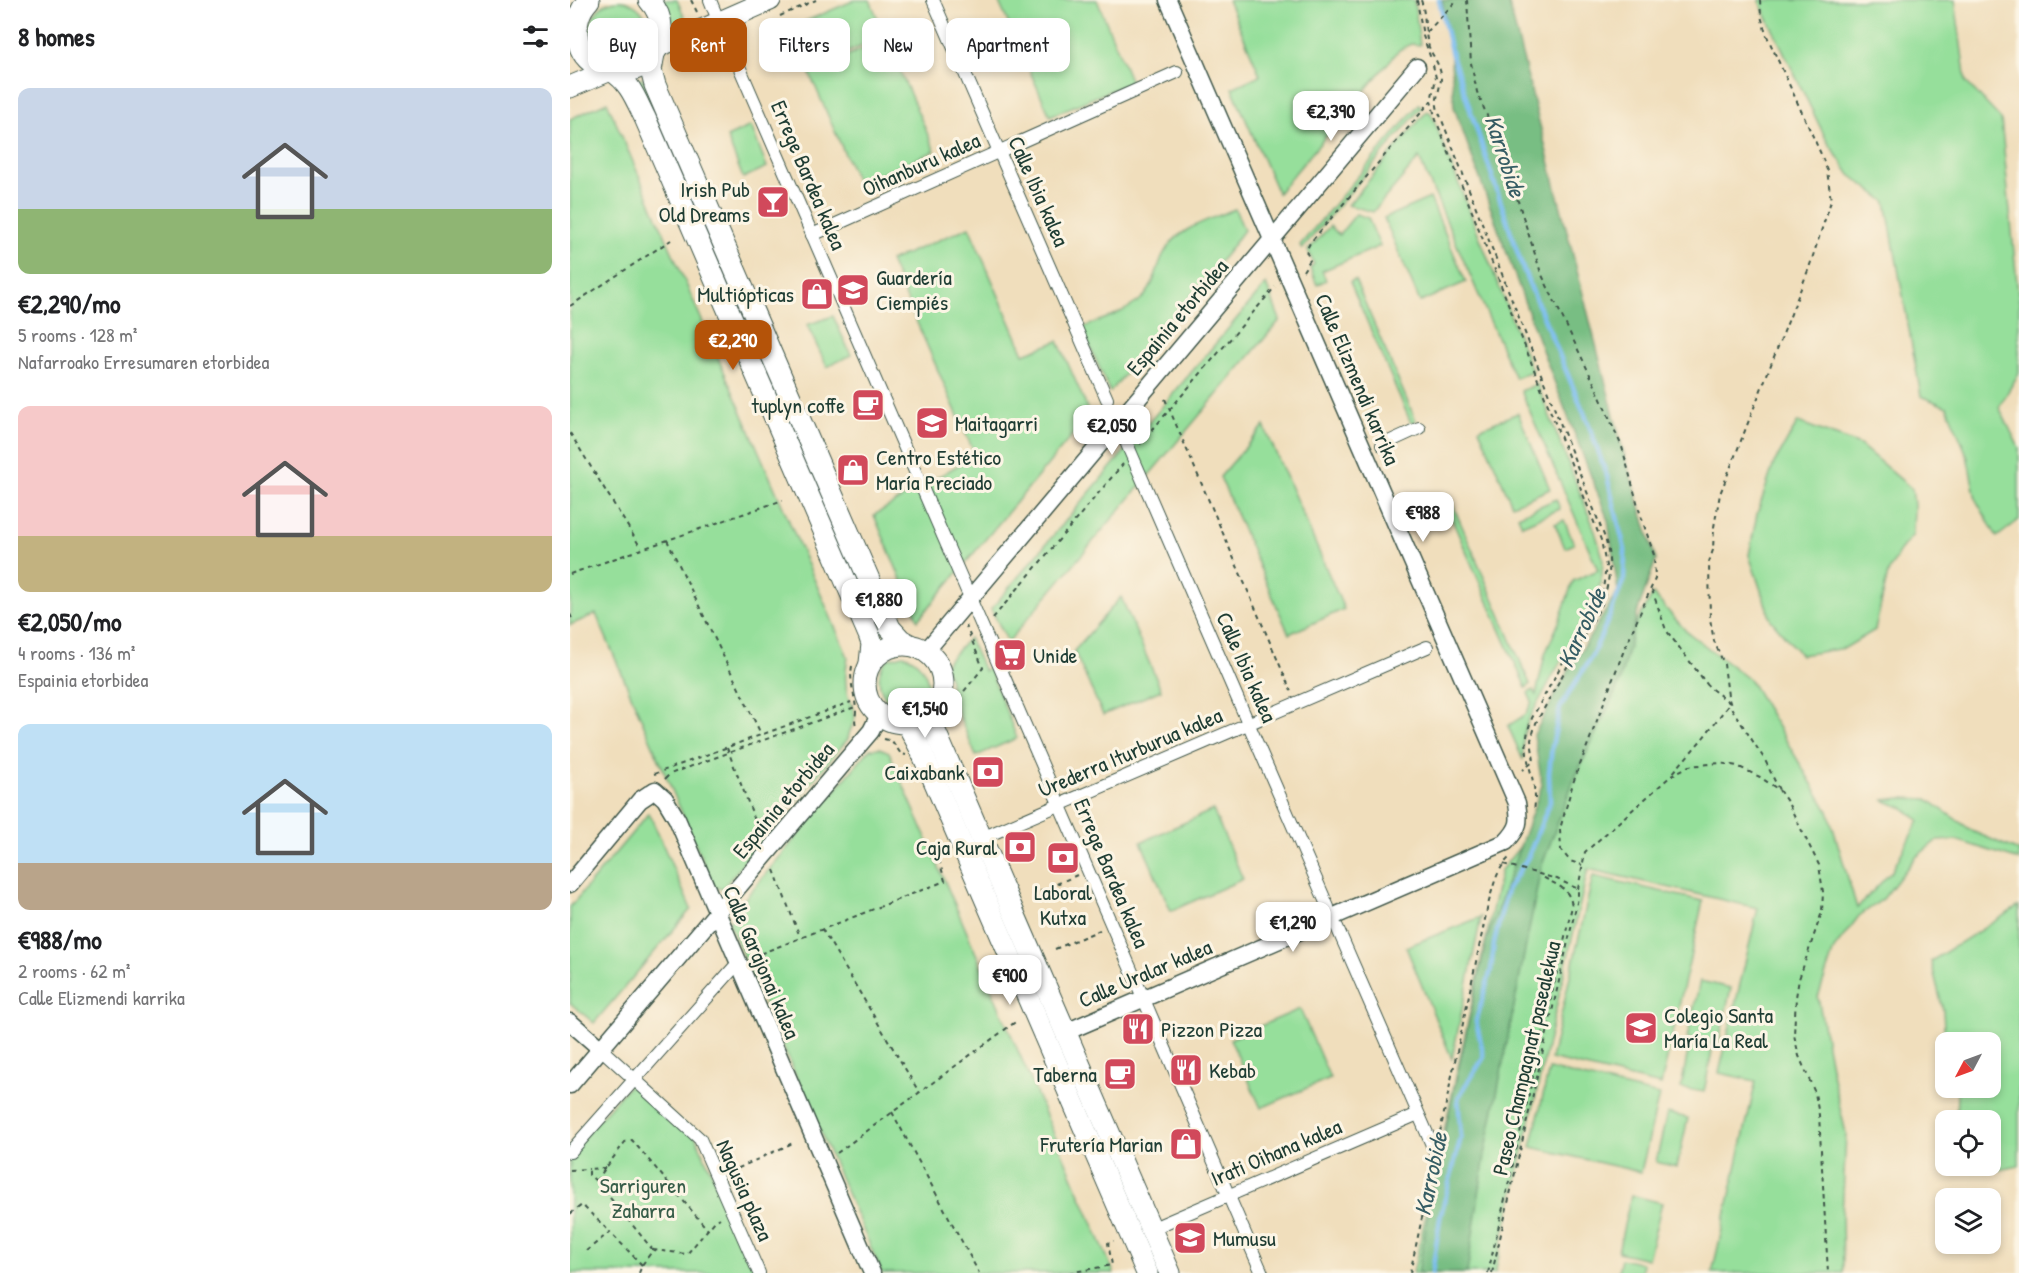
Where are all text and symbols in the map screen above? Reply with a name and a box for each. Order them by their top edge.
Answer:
chip: Buy [588,18,658,72]
chip: Rent [670,18,747,72]
chip: Filters [759,18,850,72]
chip: New [862,18,934,72]
chip: Apartment [946,18,1070,72]
text: 8 homes [18,19,95,54]
icon: filters [519,20,552,53]
pin: €2,390 [1282,91,1380,142]
street label: Errege Bardea kalea [764,96,854,255]
text: €2,390 [1307,97,1355,124]
water label: Karrobide [1478,111,1535,202]
street label: Oihanburu kalea [857,124,985,203]
icon: home [231,127,339,235]
street label: Calle Ibia kalea [1001,131,1077,251]
place label: Irish Pub Old Dreams [659,174,750,229]
bar icon: Irish Pub Old Dreams [755,184,791,220]
street label: Espainia etorbidea [1119,252,1235,382]
place label: Guardería Ciempiés [876,262,952,317]
school or university icon: Guardería Ciempiés [835,272,871,308]
shop icon: Multiópticas [799,276,835,312]
place label: Multiópticas [697,279,794,309]
text: €2,290/mo [18,286,120,321]
street label: Calle Elizmendi karrika [1308,289,1408,470]
pin: €2,290 [684,320,782,371]
text: 5 rooms · 128 m² [18,321,137,348]
text: €2,290 [709,326,757,353]
text: Nafarroako Erresumaren etorbidea [18,348,269,375]
cafe icon: tuplyn coffe [850,387,886,423]
place label: tuplyn coffe [751,390,845,420]
school or university icon: Maitagarri [914,405,950,441]
pin: €2,050 [1063,405,1161,456]
place label: Maitagarri [955,408,1038,438]
text: €2,050 [1087,411,1137,438]
place label: Centro Estético María Preciado [876,442,1001,497]
icon: home [231,445,339,553]
shop icon: Centro Estético María Preciado [835,452,871,488]
pin: €988 [1387,492,1459,543]
text: €988 [1406,498,1440,525]
pin: €1,880 [830,579,928,630]
water label: Karrobide [1549,581,1614,673]
text: €1,880 [855,585,903,612]
text: €2,050/mo [18,604,121,639]
street label: Calle Ibia kalea [1209,607,1285,727]
supermarket icon: Unide [992,637,1028,673]
text: 4 rooms · 136 m² [18,639,135,666]
place label: Unide [1033,640,1078,670]
text: Espainia etorbidea [18,666,148,693]
pin: €1,540 [876,688,974,739]
text: €1,540 [902,694,948,721]
street label: Urederra Iturburua kalea [1033,700,1227,804]
street label: Espainia etorbidea [725,735,841,865]
bank icon: Caixabank [970,754,1006,790]
place label: Caixabank [884,757,965,787]
icon: home [231,763,339,871]
street label: Errege Bardea kalea [1067,794,1157,953]
bank icon: Caja Rural [1002,829,1038,865]
place label: Caja Rural [916,832,997,862]
bank icon: Laboral Kutxa [1045,840,1081,876]
place label: Laboral Kutxa [1034,877,1092,932]
street label: Calle Garajonai kalea [716,881,808,1044]
pin: €1,290 [1244,902,1342,953]
text: €1,290 [1270,908,1316,935]
text: €988/mo [18,922,102,957]
street label: Calle Uralar kalea [1074,931,1217,1015]
street label: Paseo Champagnat pasealekua [1484,938,1568,1178]
pin: €900 [974,955,1046,1006]
text: 2 rooms · 62 m² [18,957,130,984]
text: €900 [993,961,1027,988]
text: Calle Elizmendi karrika [18,984,185,1011]
place label: Colegio Santa María La Real [1664,1000,1773,1055]
school or university icon: Colegio Santa María La Real [1623,1010,1659,1046]
restaurant icon: Pizzon Pizza [1120,1011,1156,1047]
place label: Pizzon Pizza [1161,1014,1263,1044]
north arrow [1935,1032,2001,1098]
map controls [1935,1032,2001,1254]
restaurant icon: Kebab [1168,1052,1204,1088]
place label: Kebab [1209,1055,1256,1085]
cafe icon: Taberna [1102,1056,1138,1092]
place label: Taberna [1033,1059,1097,1089]
button: locate [1935,1110,2001,1176]
street label: Irati Oihana kalea [1206,1111,1346,1193]
shop icon: Frutería Marian [1168,1126,1204,1162]
water label: Karrobide [1406,1128,1455,1218]
place label: Frutería Marian [1039,1129,1163,1159]
street label: Nagusia plaza [709,1135,781,1246]
park label: Sarriguren Zaharra [600,1170,686,1225]
button: layers [1935,1188,2001,1254]
school or university icon: Mumusu [1172,1220,1208,1256]
place label: Mumusu [1213,1223,1276,1253]

